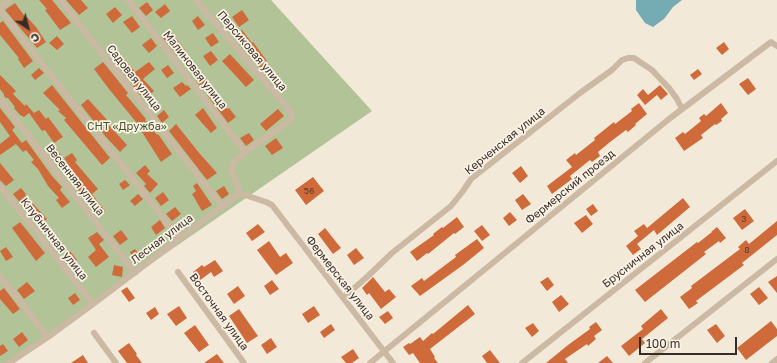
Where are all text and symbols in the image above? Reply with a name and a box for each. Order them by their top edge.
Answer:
north arrow [8,8,48,48]
street label: Персиковая улица [215,8,289,94]
street label: Малиновая улица [160,28,230,112]
text: С [28,31,42,46]
street label: Садовая улица [104,42,164,114]
street label: Керченская улица [462,105,548,177]
park label: СНТ «Дружба» [87,120,167,134]
street label: Весенняя улица [43,142,107,218]
street label: Фермерский проезд [523,147,617,227]
house number: 56 [304,186,314,196]
street label: Клубничная улица [18,195,90,283]
street label: Лесная улица [128,211,196,267]
house number: 3 [741,214,747,224]
street label: Брусничная улица [600,219,686,291]
street label: Фермерская улица [303,233,377,323]
house number: 8 [744,245,750,255]
street label: Восточная улица [187,271,251,353]
scale bar [641,329,739,355]
text: 100 m [646,336,680,351]

